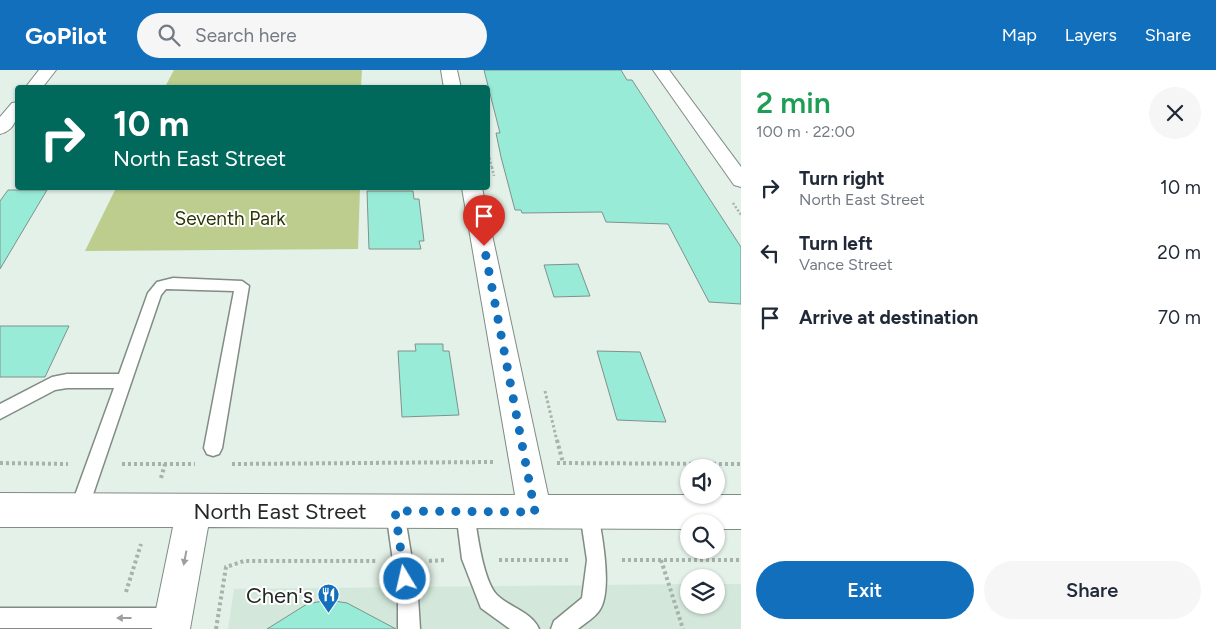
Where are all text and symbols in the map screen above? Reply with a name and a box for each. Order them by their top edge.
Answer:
search box [137,13,487,58]
text: GoPilot [25,21,107,50]
icon: search [155,21,183,49]
text: Search here [195,24,297,47]
text: Map [1002,24,1037,46]
text: Layers [1065,24,1117,46]
text: Share [1145,24,1191,46]
text: 2 min [756,84,831,121]
button: close [1149,87,1201,139]
text: 10 m [113,103,189,145]
icon: right [30,105,95,170]
text: 100 m · 22:00 [756,122,855,141]
text: North East Street [113,145,286,172]
text: Turn right [799,167,885,190]
icon: right [756,174,784,202]
text: 10 m [1160,176,1201,199]
text: North East Street [799,190,925,209]
pin [463,195,505,246]
icon: arrive [470,202,498,230]
park label: Seventh Park [174,207,286,230]
text: Turn left [799,232,873,255]
icon: left [756,239,784,267]
text: 20 m [1157,241,1201,264]
text: Vance Street [799,255,893,274]
icon: arrive [756,304,784,332]
text: Arrive at destination [799,306,978,329]
text: 70 m [1158,306,1201,329]
map controls [680,459,725,614]
button: sound [680,459,725,504]
street label: North East Street [193,498,367,525]
button: search [680,514,725,559]
one-way arrow [181,550,189,566]
position arrow [378,552,430,604]
button: Exit [756,561,974,619]
button: Share [984,561,1201,619]
button: layers [680,569,725,614]
place label: Chen's [246,582,313,609]
restaurant icon: Chen's [317,583,341,614]
one-way arrow [116,614,132,622]

